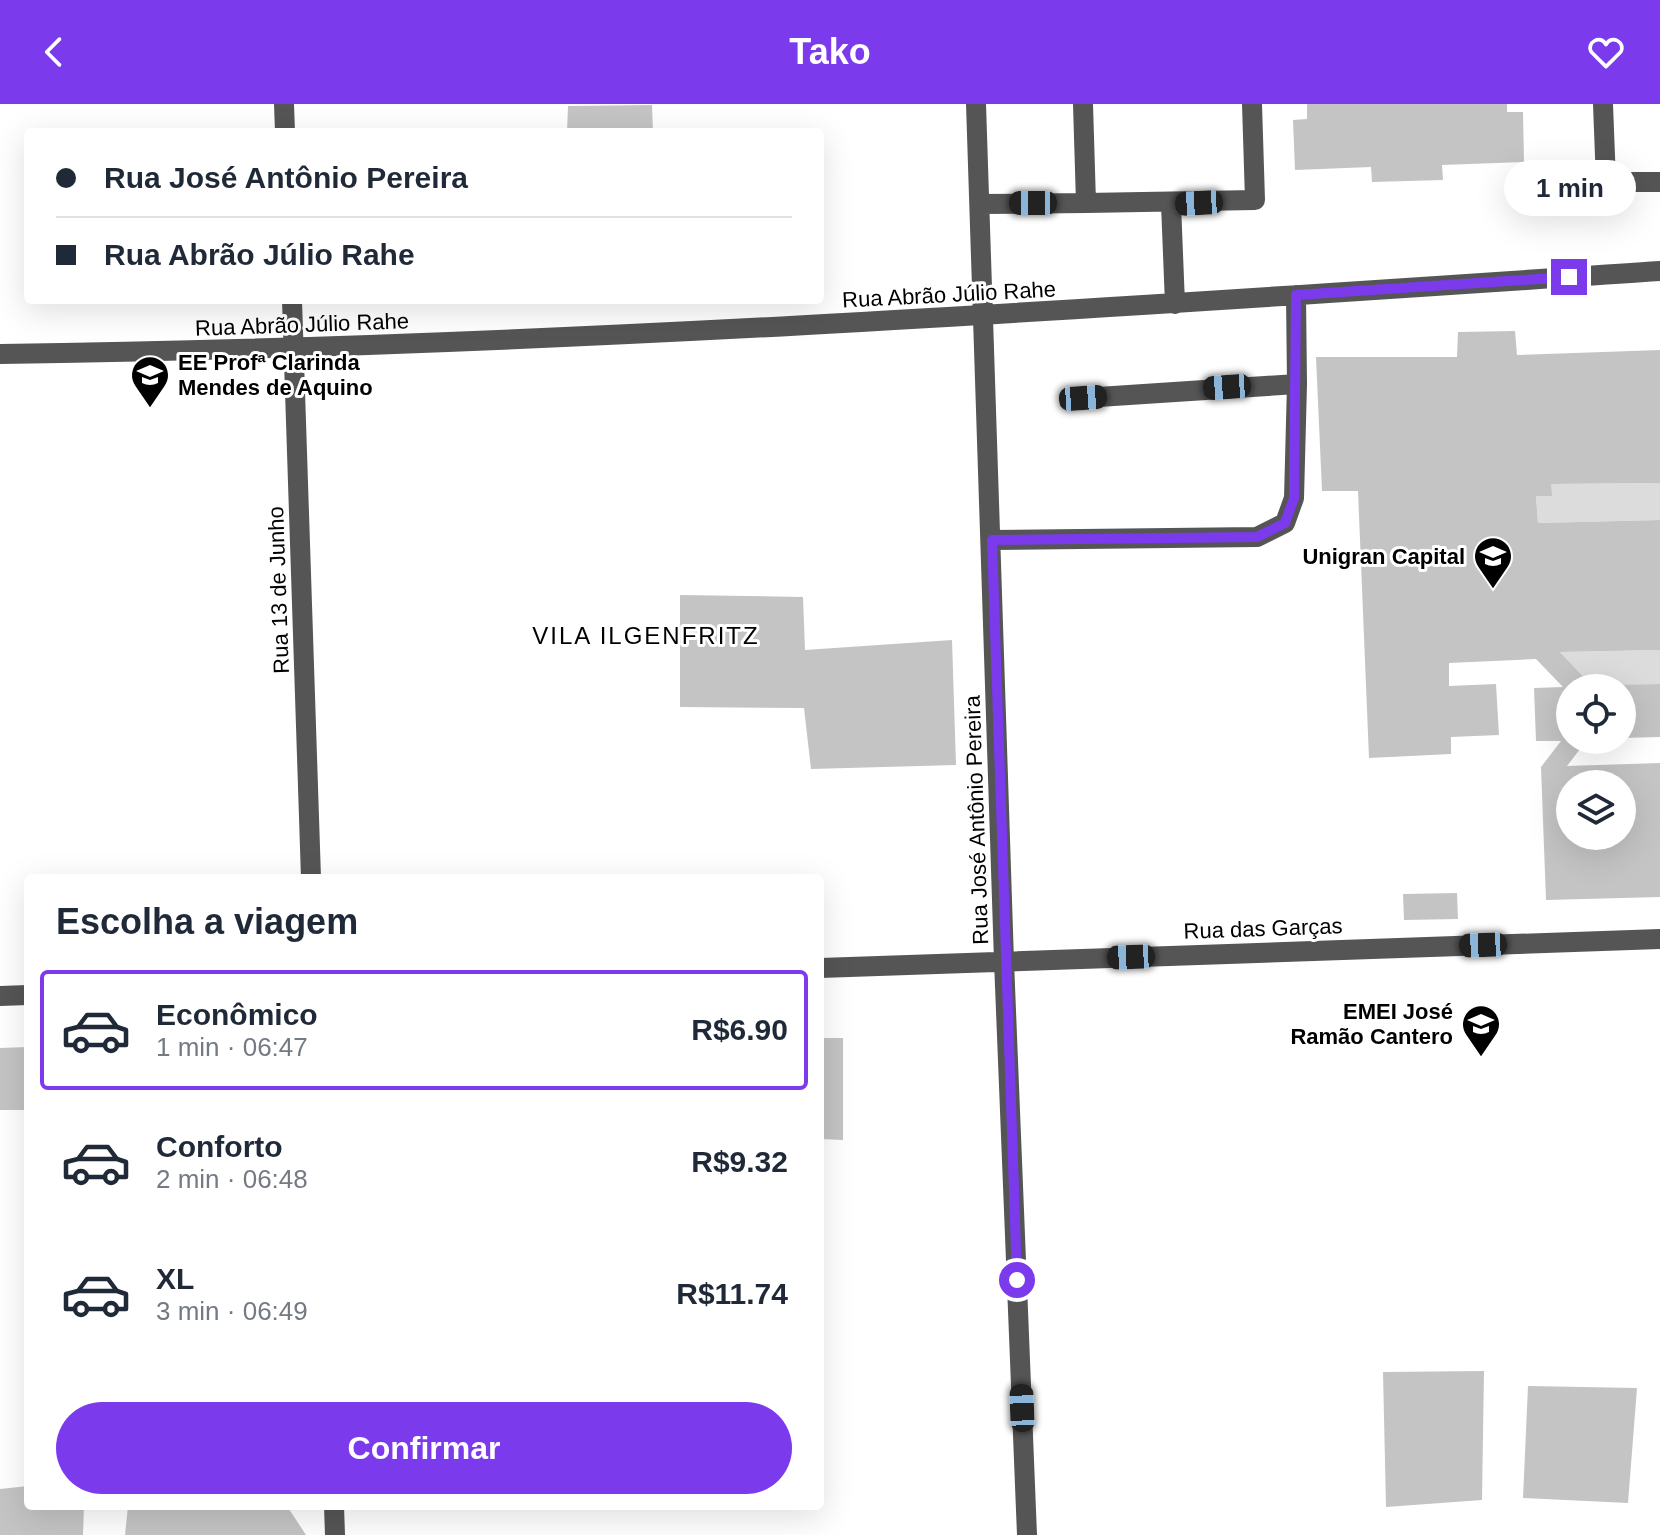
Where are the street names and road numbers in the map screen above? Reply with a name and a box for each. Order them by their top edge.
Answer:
street label: Rua Abrão Júlio Rahe [842,276,1057,313]
street label: Rua Abrão Júlio Rahe [195,308,409,341]
street label: Rua 13 de Junho [263,506,294,674]
street label: Rua José Antônio Pereira [960,694,993,945]
street label: Rua das Garças [1183,913,1343,944]

